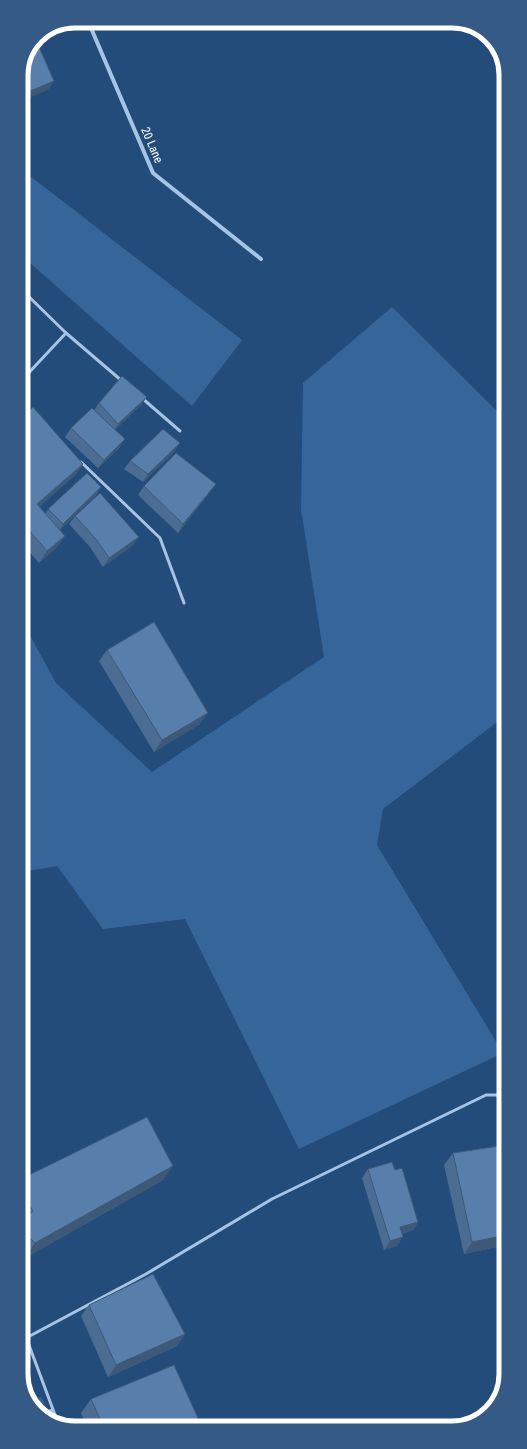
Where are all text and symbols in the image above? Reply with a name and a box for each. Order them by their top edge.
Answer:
street label: 20 Lane [138,125,166,165]

